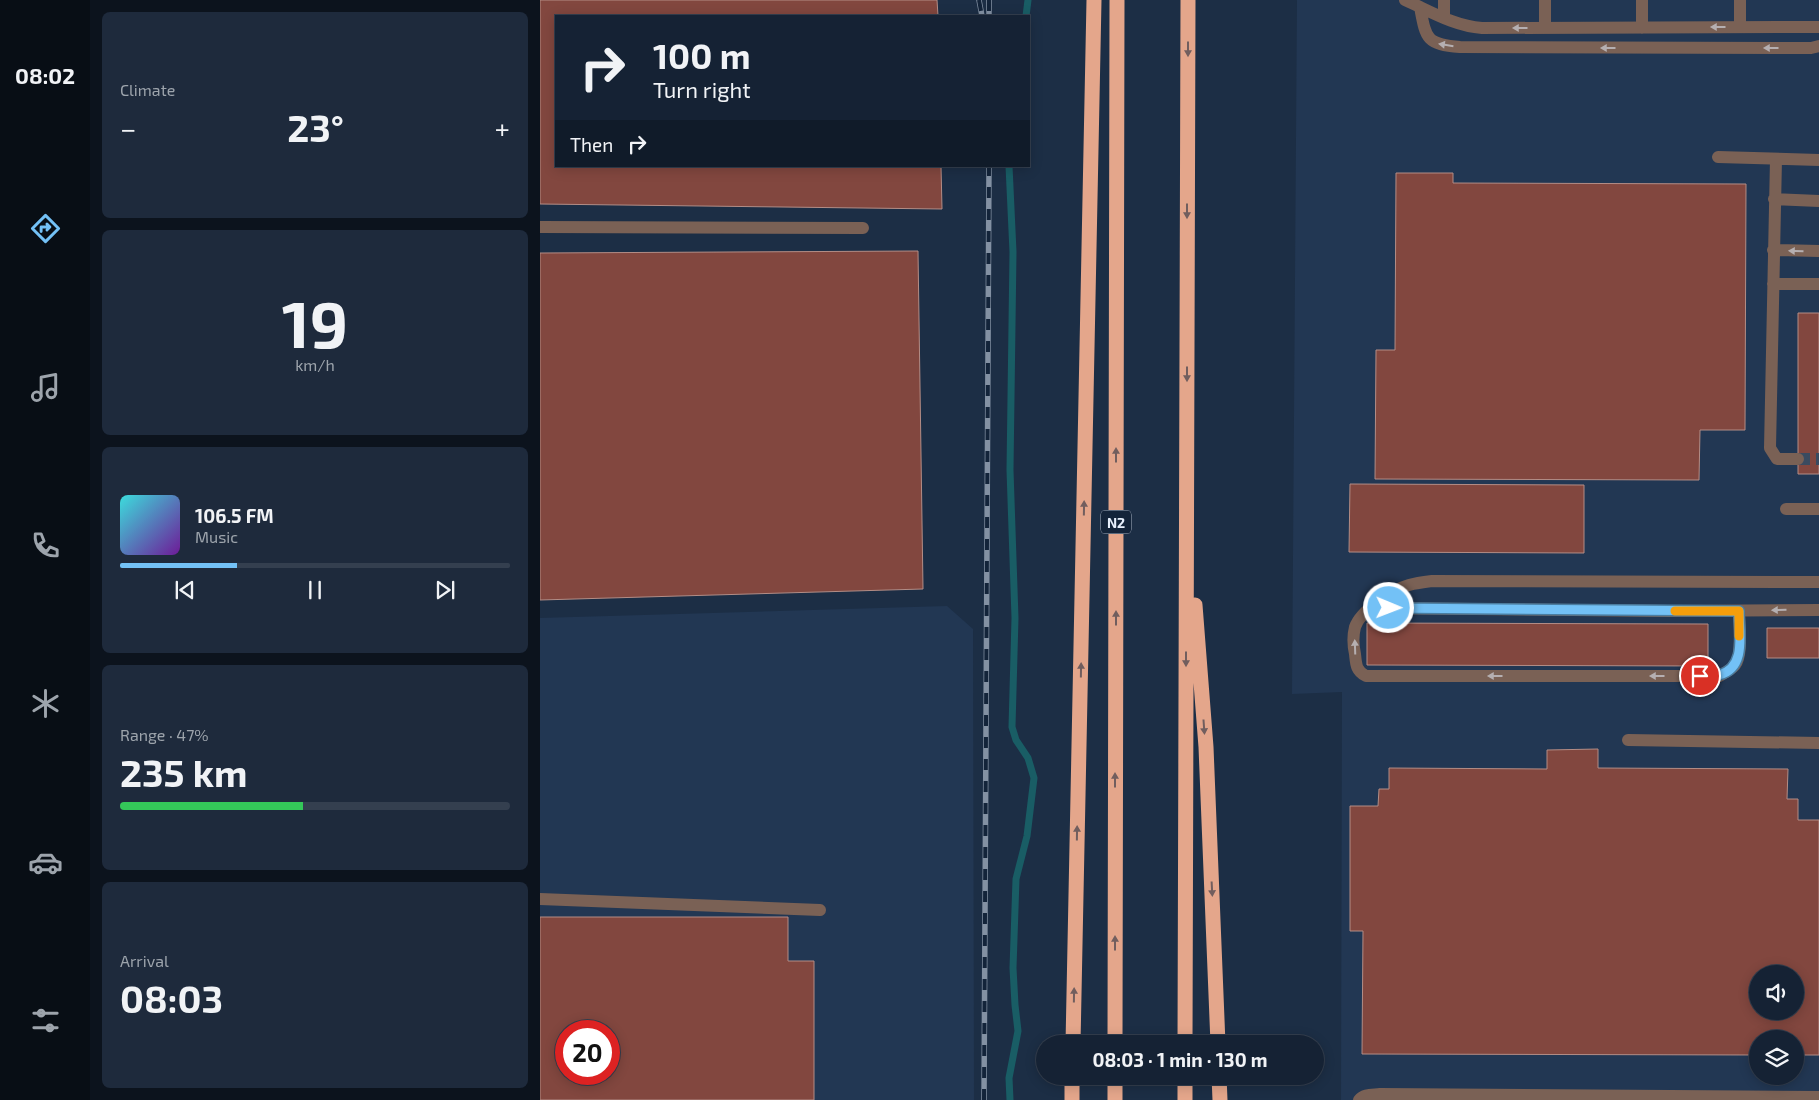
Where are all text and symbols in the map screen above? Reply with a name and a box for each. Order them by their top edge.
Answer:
one-way arrow [1710,23,1726,31]
one-way arrow [1512,24,1528,32]
text: 100 m [653,34,751,76]
icon: right [570,35,635,100]
one-way arrow [1184,41,1192,57]
one-way arrow [1437,41,1453,49]
one-way arrow [1600,44,1616,52]
one-way arrow [1762,44,1778,52]
text: 08:02 [15,62,75,88]
text: Turn right [653,76,751,102]
text: Climate [120,80,175,99]
text: 23° [287,104,344,150]
text: − [120,111,136,145]
text: + [495,111,510,145]
icon: right [623,130,651,158]
text: Then [570,133,613,156]
one-way arrow [1183,203,1191,219]
icon: directions [28,211,63,246]
one-way arrow [1788,246,1804,254]
text: 19 [282,283,348,361]
text: km/h [295,355,335,374]
one-way arrow [1183,366,1191,382]
icon: music [28,370,63,405]
one-way arrow [1112,447,1120,463]
one-way arrow [1080,499,1088,515]
text: 106.5 FM [195,504,274,527]
road number: N2 [1101,511,1131,534]
text: Music [195,527,238,546]
icon: phone [28,528,63,563]
icon: previous [171,576,199,604]
icon: pause [301,576,329,604]
icon: next [431,576,459,604]
position arrow [1362,581,1414,633]
one-way arrow [1771,606,1787,614]
one-way arrow [1112,609,1120,625]
one-way arrow [1350,639,1358,655]
one-way arrow [1182,651,1190,667]
pin [1679,655,1721,697]
one-way arrow [1077,662,1085,678]
icon: arrive [1686,662,1714,690]
one-way arrow [1487,672,1503,680]
one-way arrow [1649,672,1665,680]
icon: climate [28,686,63,721]
one-way arrow [1201,719,1209,735]
text: Range · 47% [120,725,209,744]
text: 235 km [120,749,248,795]
one-way arrow [1111,772,1119,788]
one-way arrow [1074,824,1082,840]
icon: car [28,845,63,880]
one-way arrow [1208,882,1216,898]
one-way arrow [1111,934,1119,950]
text: Arrival [120,951,169,970]
map controls [1749,965,1804,1085]
button: sound [1749,965,1804,1020]
text: 08:03 [120,975,223,1021]
one-way arrow [1070,987,1078,1003]
icon: filters [28,1003,63,1038]
speed limit sign: 20 [555,1020,620,1085]
button: layers [1749,1030,1804,1085]
text: 08:03 · 1 min · 130 m [1093,1048,1267,1071]

